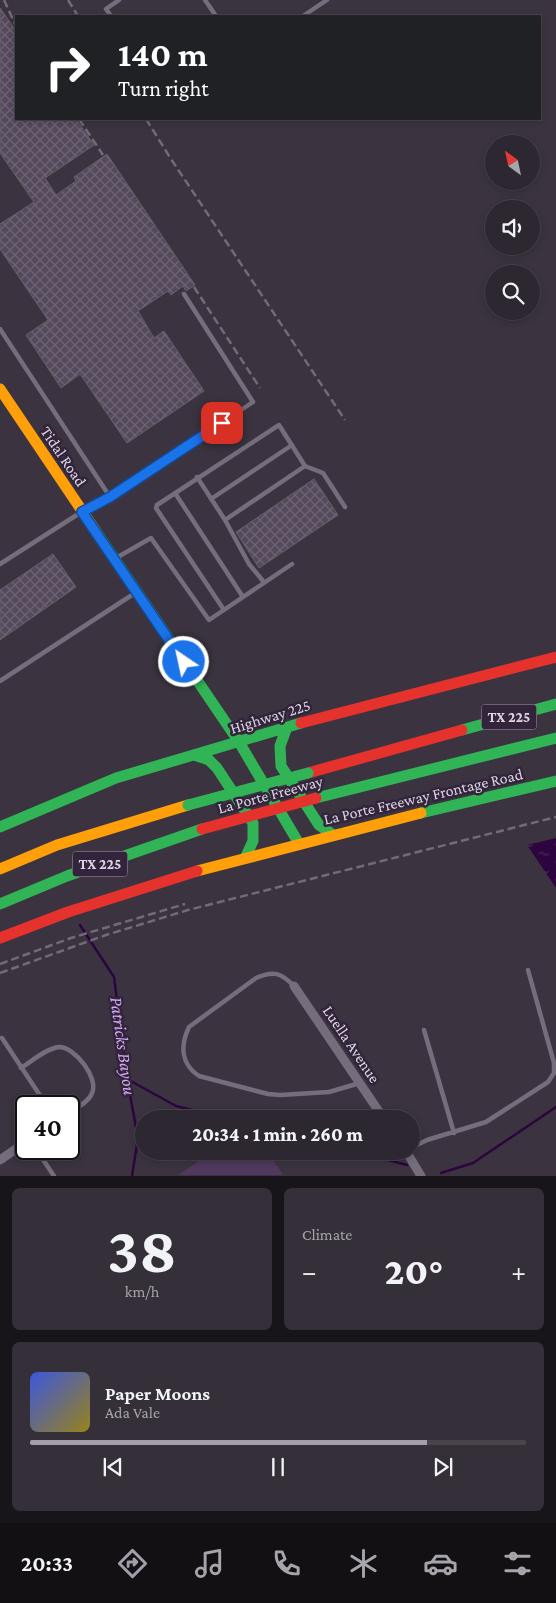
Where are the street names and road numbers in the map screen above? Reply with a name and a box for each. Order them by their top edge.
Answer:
street label: Tidal Road [37,423,90,490]
street label: Highway 225 [228,696,313,738]
road number: TX 225 [482,704,536,730]
street label: La Porte Freeway Frontage Road [322,765,525,829]
street label: La Porte Freeway [216,772,326,818]
road number: TX 225 [72,852,128,876]
street label: Luella Avenue [320,1002,384,1086]

